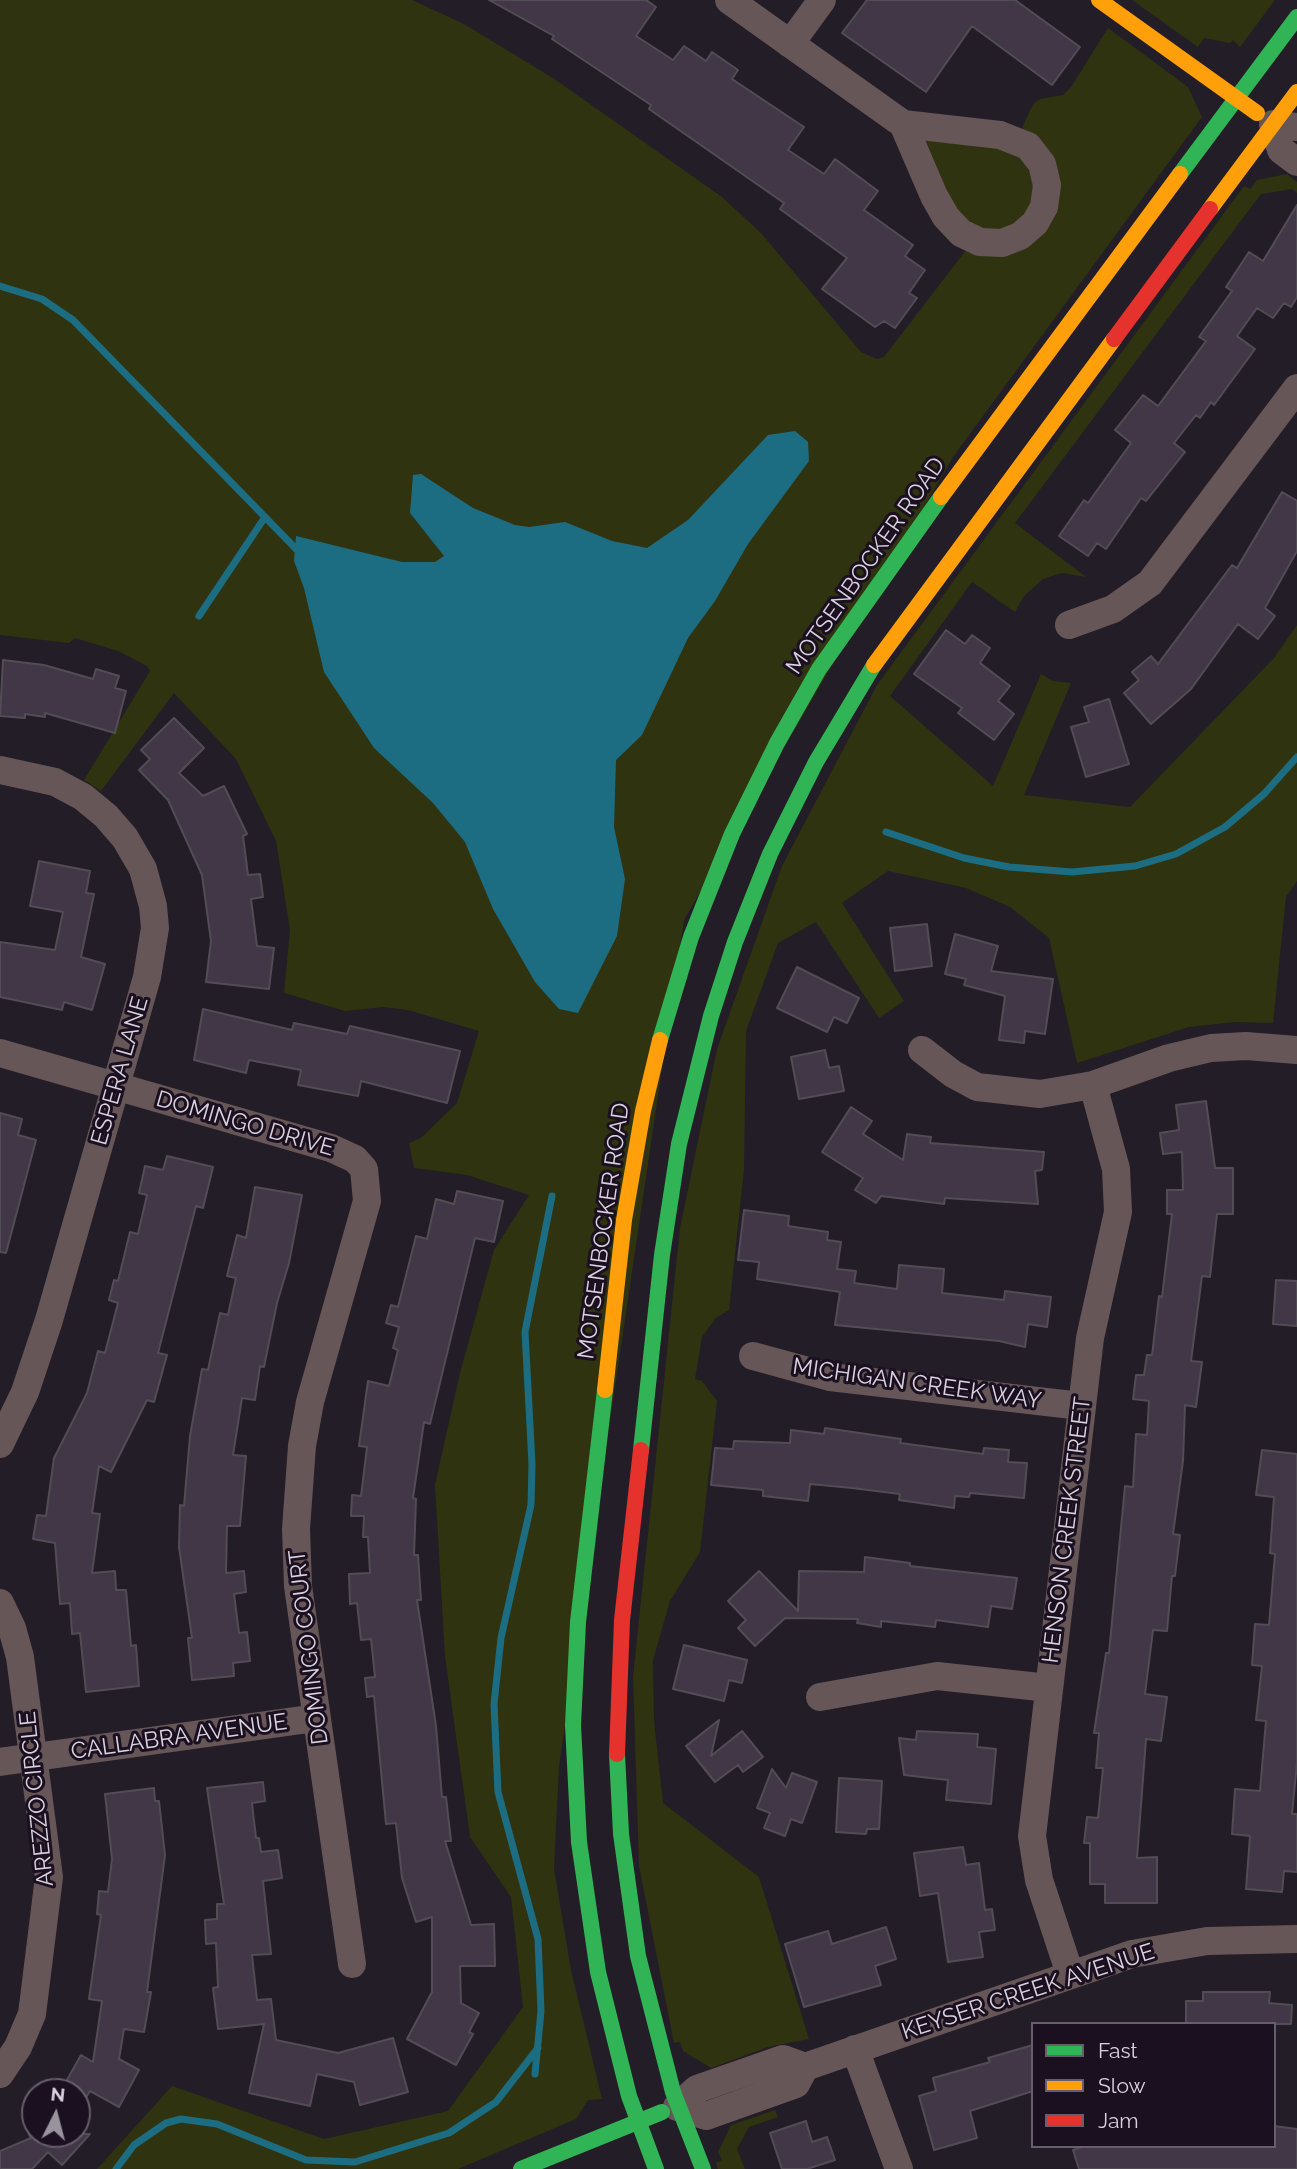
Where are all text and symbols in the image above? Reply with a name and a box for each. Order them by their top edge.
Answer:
street label: MOTSENBOCKER ROAD [781,452,951,680]
street label: ESPERA LANE [86,994,154,1148]
street label: DOMINGO DRIVE [153,1085,337,1163]
street label: MOTSENBOCKER ROAD [572,1101,636,1361]
street label: MICHIGAN CREEK WAY [791,1353,1043,1415]
street label: HENSON CREEK STREET [1037,1395,1097,1665]
street label: DOMINGO COURT [283,1548,335,1746]
street label: CALLABRA AVENUE [69,1708,289,1766]
street label: AREZZO CIRCLE [14,1710,60,1888]
street label: KEYSER CREEK AVENUE [898,1938,1158,2046]
legend [1031,2022,1276,2148]
text: Fast [1098,2038,1138,2063]
text: Slow [1098,2073,1146,2098]
north arrow [21,2078,91,2148]
text: N [50,2082,66,2106]
text: Jam [1098,2108,1139,2133]

